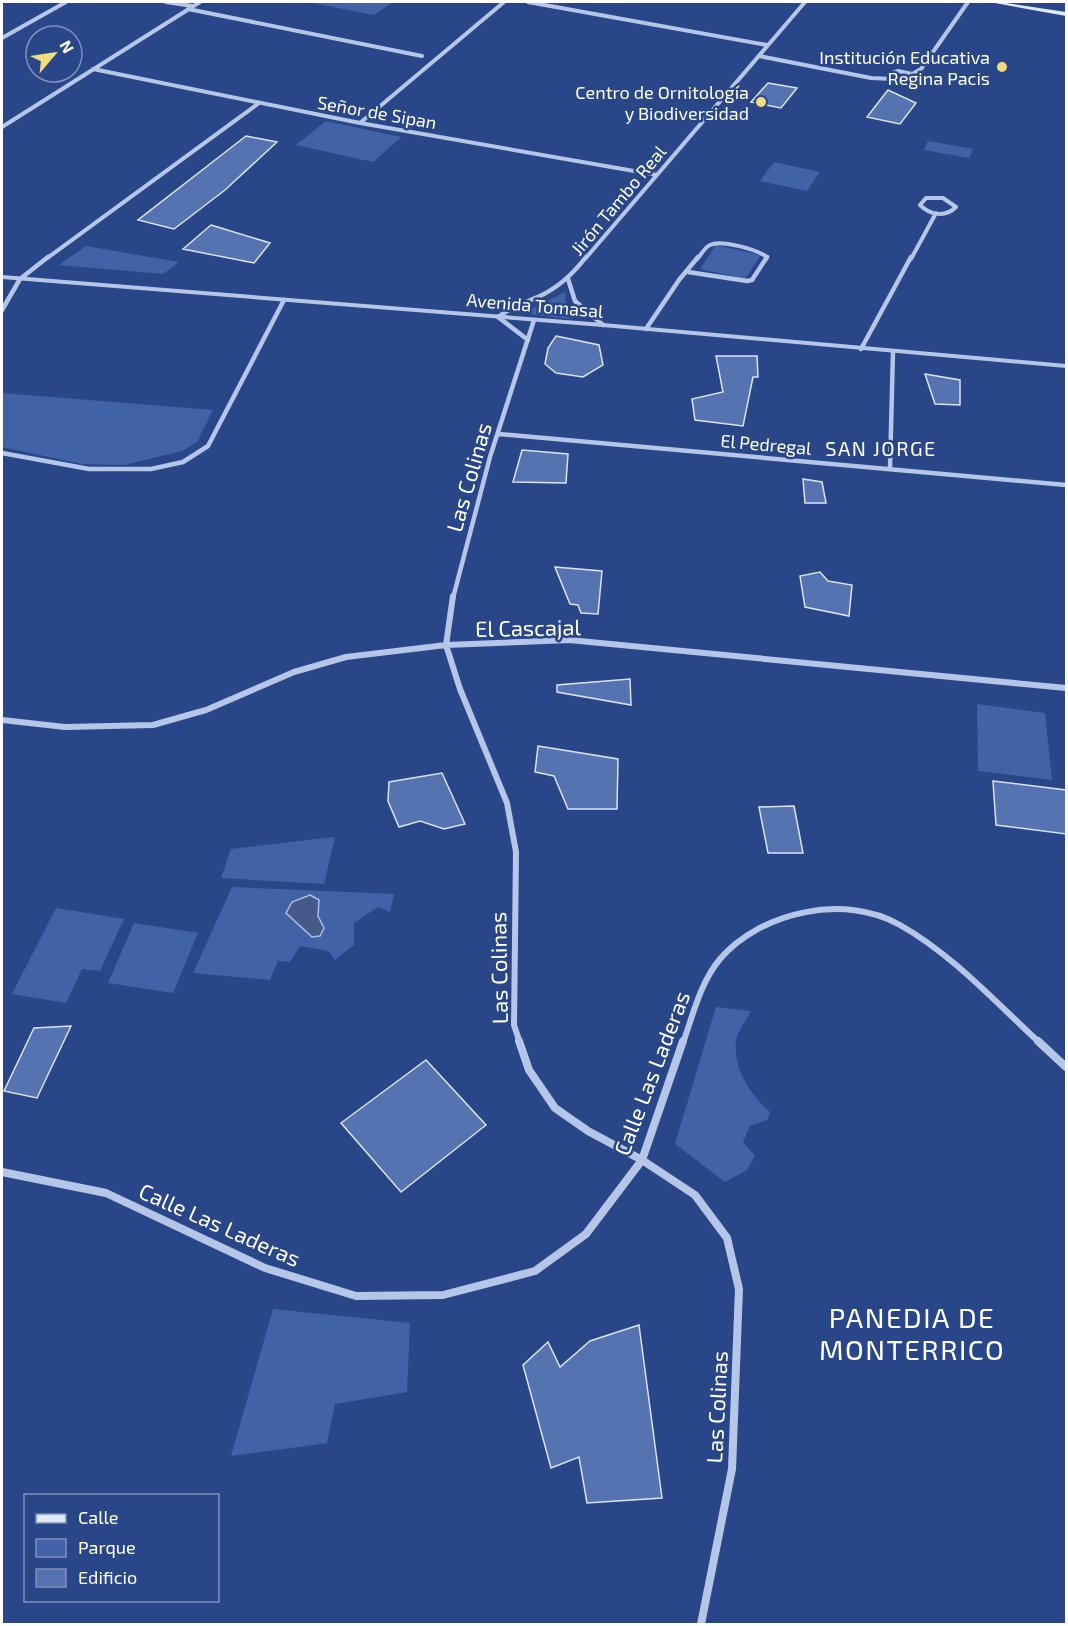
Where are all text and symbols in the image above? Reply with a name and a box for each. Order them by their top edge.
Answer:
north arrow [24,24,84,84]
text: N [56,37,79,56]
place label: Institución Educativa Regina Pacis [819,46,990,89]
marker: Institución Educativa Regina Pacis [995,60,1009,74]
place label: Centro de Ornitología y Biodiversidad [575,81,749,124]
street label: Señor de Sipan [316,91,438,133]
marker: Centro de Ornitología y Biodiversidad [754,95,768,109]
street label: Jirón Tambo Real [566,140,671,259]
street label: Avenida Tomasal [466,288,605,322]
street label: Las Colinas [440,419,496,535]
street label: El Pedregal [720,429,813,459]
district label: SAN JORGE [825,436,937,460]
street label: El Cascajal [475,613,582,642]
street label: Las Colinas [484,912,512,1024]
street label: Calle Las Laderas [608,987,694,1159]
street label: Calle Las Laderas [135,1177,305,1271]
district label: PANEDIA DE MONTERRICO [819,1300,1005,1366]
street label: Las Colinas [700,1350,732,1464]
legend [24,1494,219,1602]
text: Calle [78,1506,119,1528]
text: Parque [78,1536,136,1558]
text: Edificio [78,1566,137,1588]

